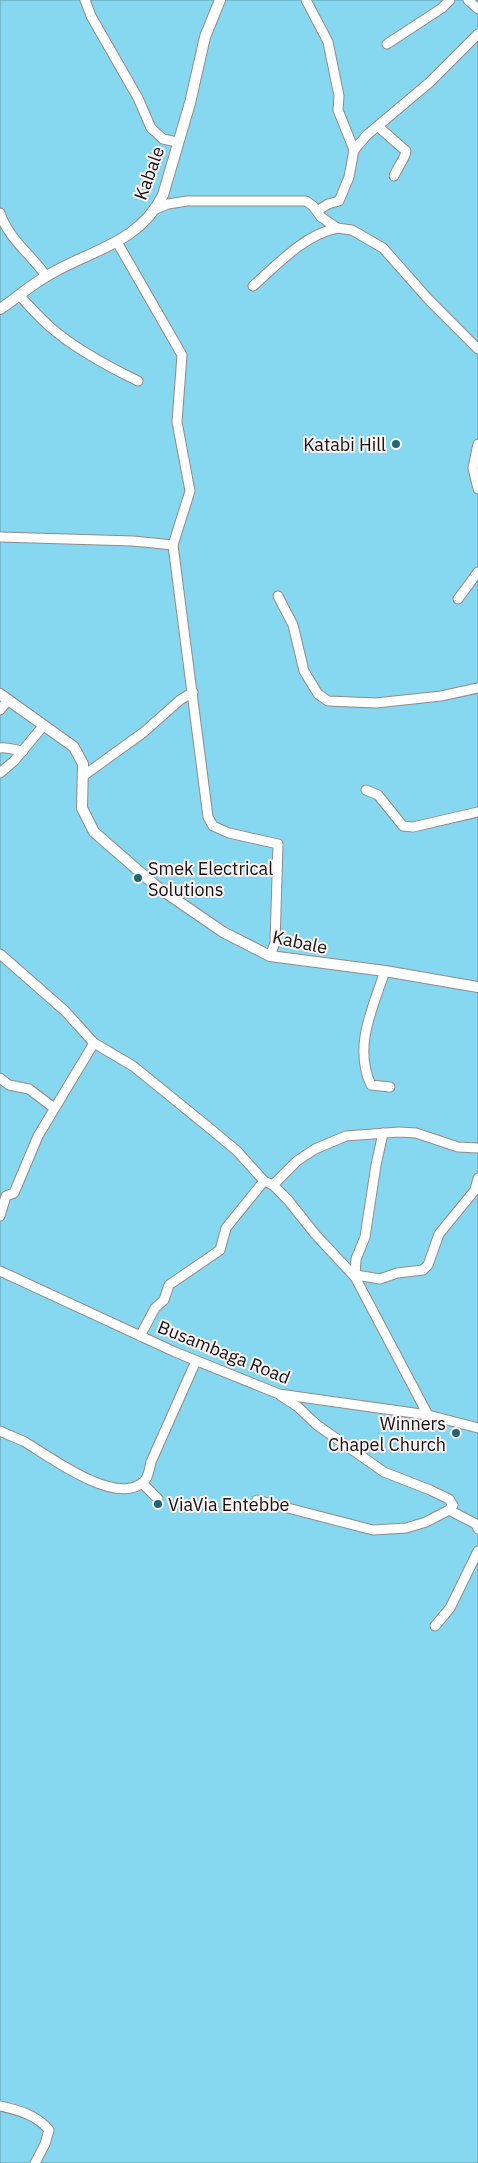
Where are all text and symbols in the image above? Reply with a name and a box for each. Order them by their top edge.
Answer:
street label: Kabale [129,143,169,203]
place label: Katabi Hill [303,433,386,456]
marker: Katabi Hill [390,438,402,450]
place label: Smek Electrical Solutions [148,857,273,901]
marker: Smek Electrical Solutions [132,872,144,884]
street label: Kabale [270,925,330,959]
street label: Busambaga Road [154,1315,294,1389]
place label: Winners Chapel Church [328,1412,446,1456]
marker: Winners Chapel Church [450,1427,462,1439]
place label: ViaVia Entebbe [168,1493,290,1516]
marker: ViaVia Entebbe [152,1498,164,1510]

